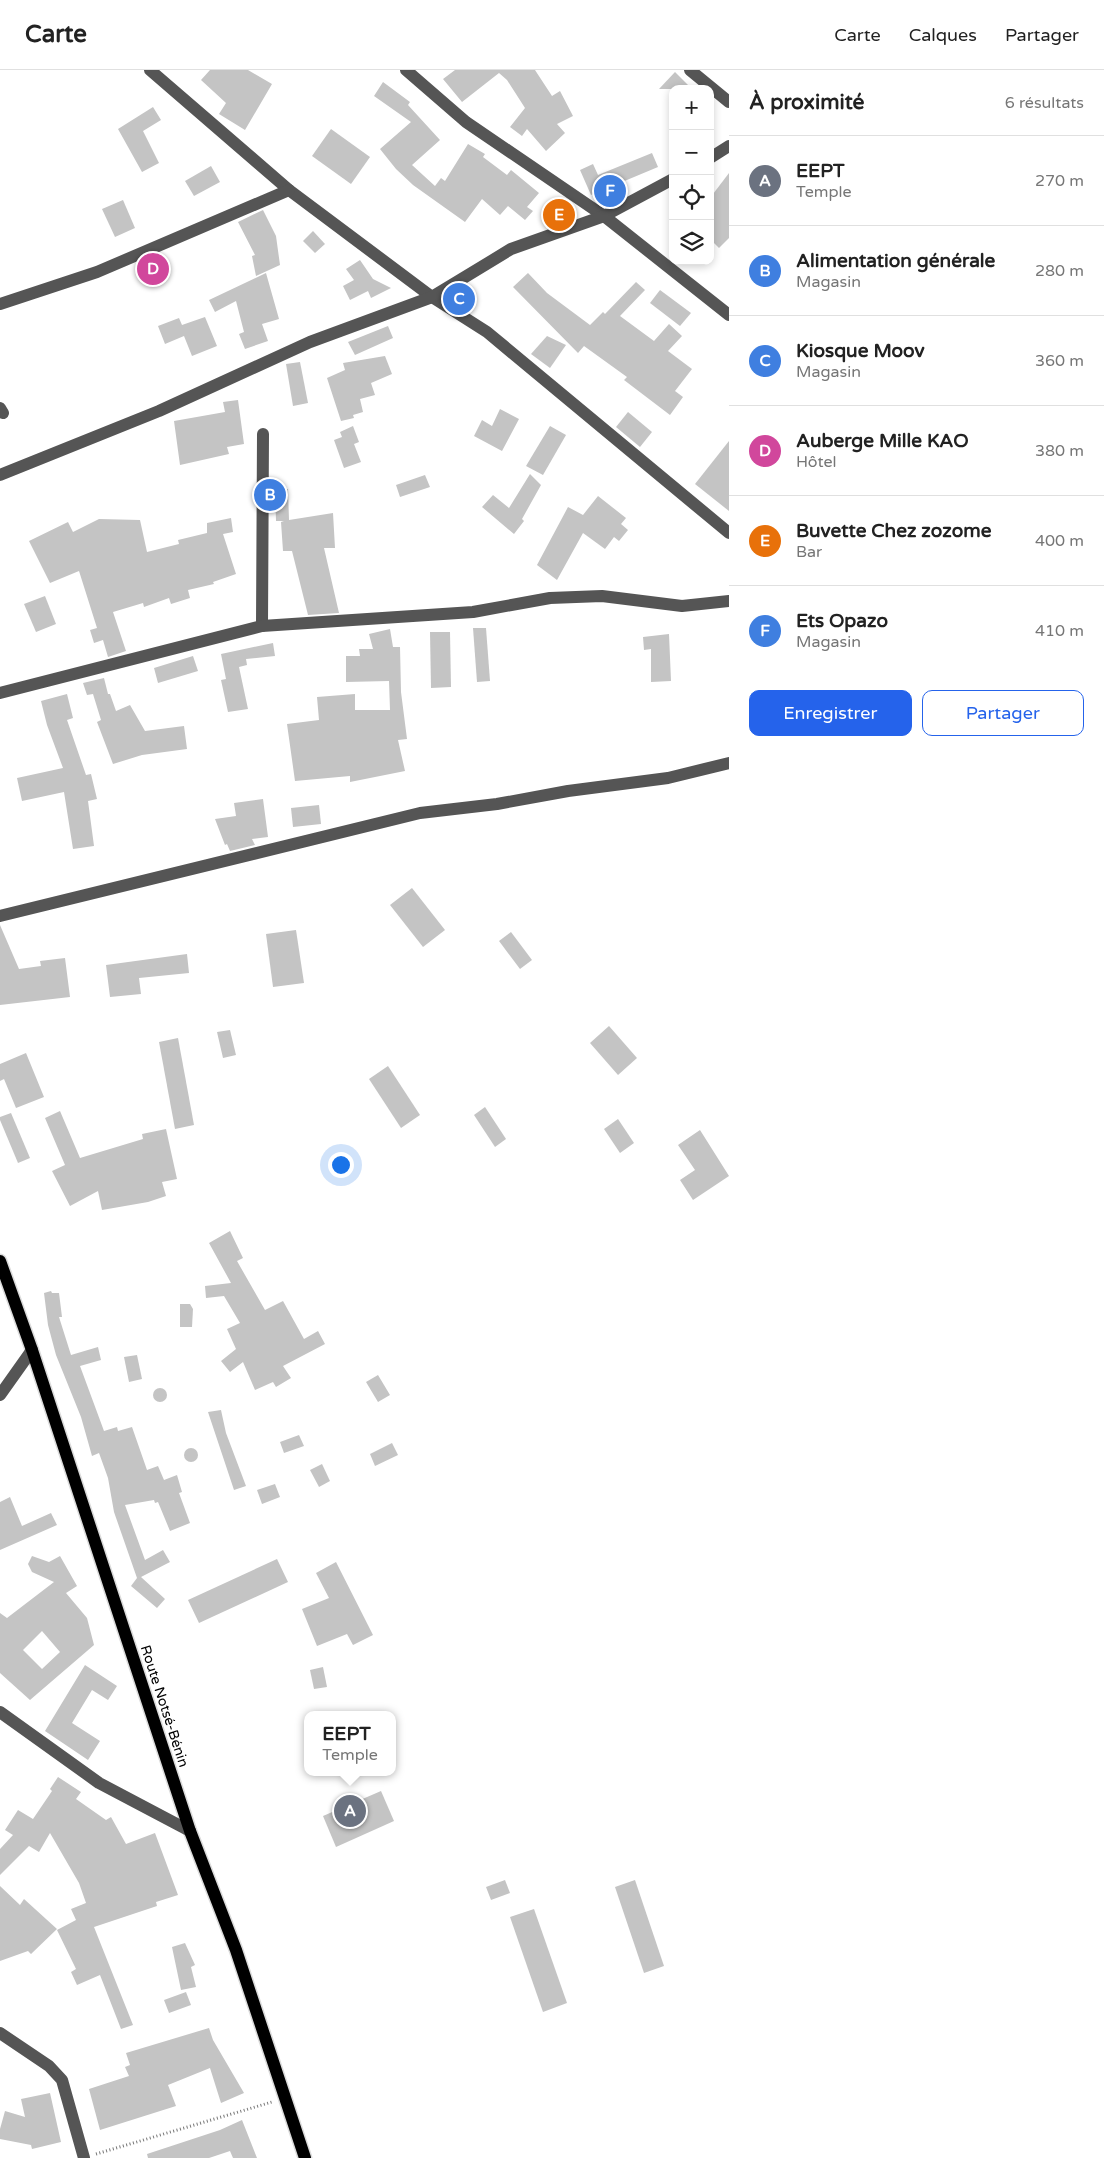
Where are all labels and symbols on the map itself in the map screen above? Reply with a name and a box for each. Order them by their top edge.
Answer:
pin: F [594,172,626,210]
pin: E [543,196,575,234]
pin: D [137,250,169,288]
pin: C [443,280,475,318]
pin: B [254,476,286,514]
your location [328,1152,354,1178]
street label: Route Notsé-Bénin [137,1643,192,1769]
pin: A [334,1792,366,1830]

